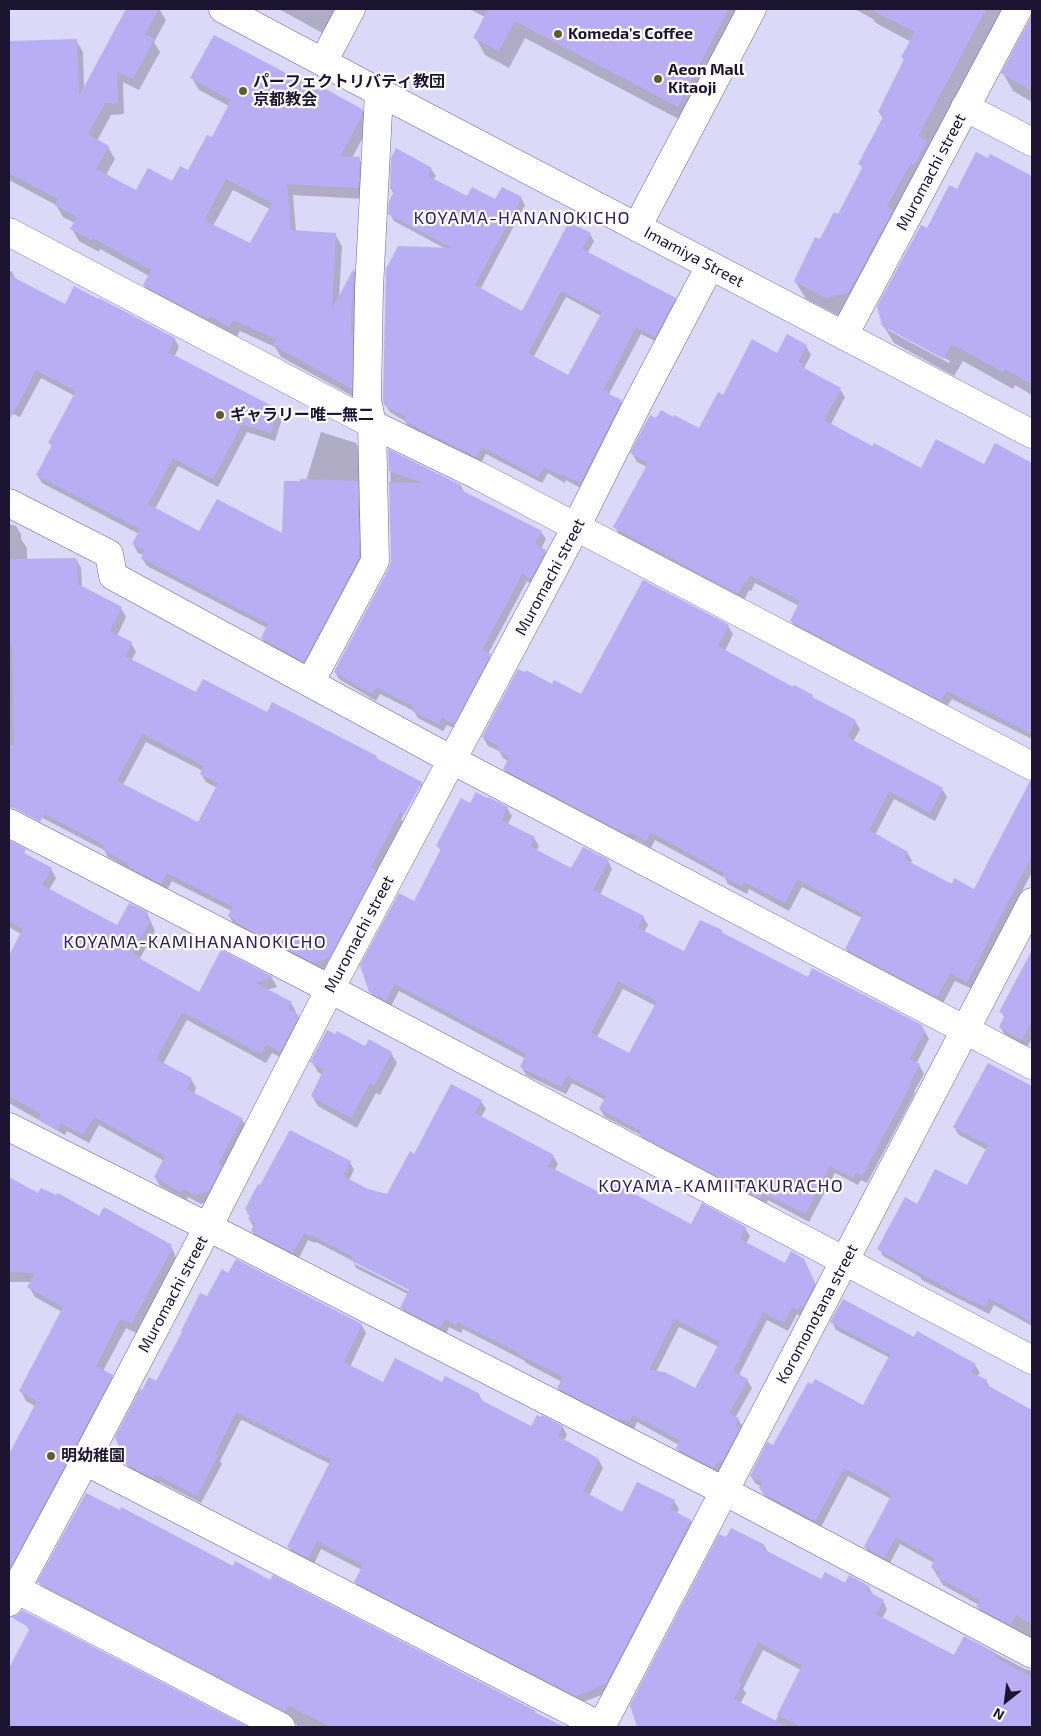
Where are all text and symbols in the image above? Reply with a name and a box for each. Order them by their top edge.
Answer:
place label: Komeda's Coffee [568,24,693,44]
marker: Komeda's Coffee [552,28,564,40]
place label: Aeon Mall Kitaoji [668,60,744,98]
place label: パーフェクトリバティ教団 京都教会 [253,72,445,110]
marker: Aeon Mall Kitaoji [652,73,664,85]
marker: パーフェクトリバティ教団 京都教会 [237,85,249,97]
street label: Muromachi street [892,110,970,234]
district label: KOYAMA-HANANOKICHO [411,207,633,229]
street label: Imamiya Street [641,223,747,291]
place label: ギャラリー唯一無二 [230,405,374,425]
marker: ギャラリー唯一無二 [214,409,226,421]
street label: Muromachi street [511,515,589,639]
street label: Muromachi street [320,872,398,996]
district label: KOYAMA-KAMIHANANOKICHO [61,931,329,953]
district label: KOYAMA-KAMIITAKURACHO [596,1175,846,1197]
street label: Muromachi street [134,1232,212,1356]
street label: Koromonotana street [772,1241,862,1387]
place label: 明幼稚園 [61,1446,125,1466]
marker: 明幼稚園 [45,1450,57,1462]
north arrow [981,1676,1031,1726]
text: N [990,1705,1007,1724]

